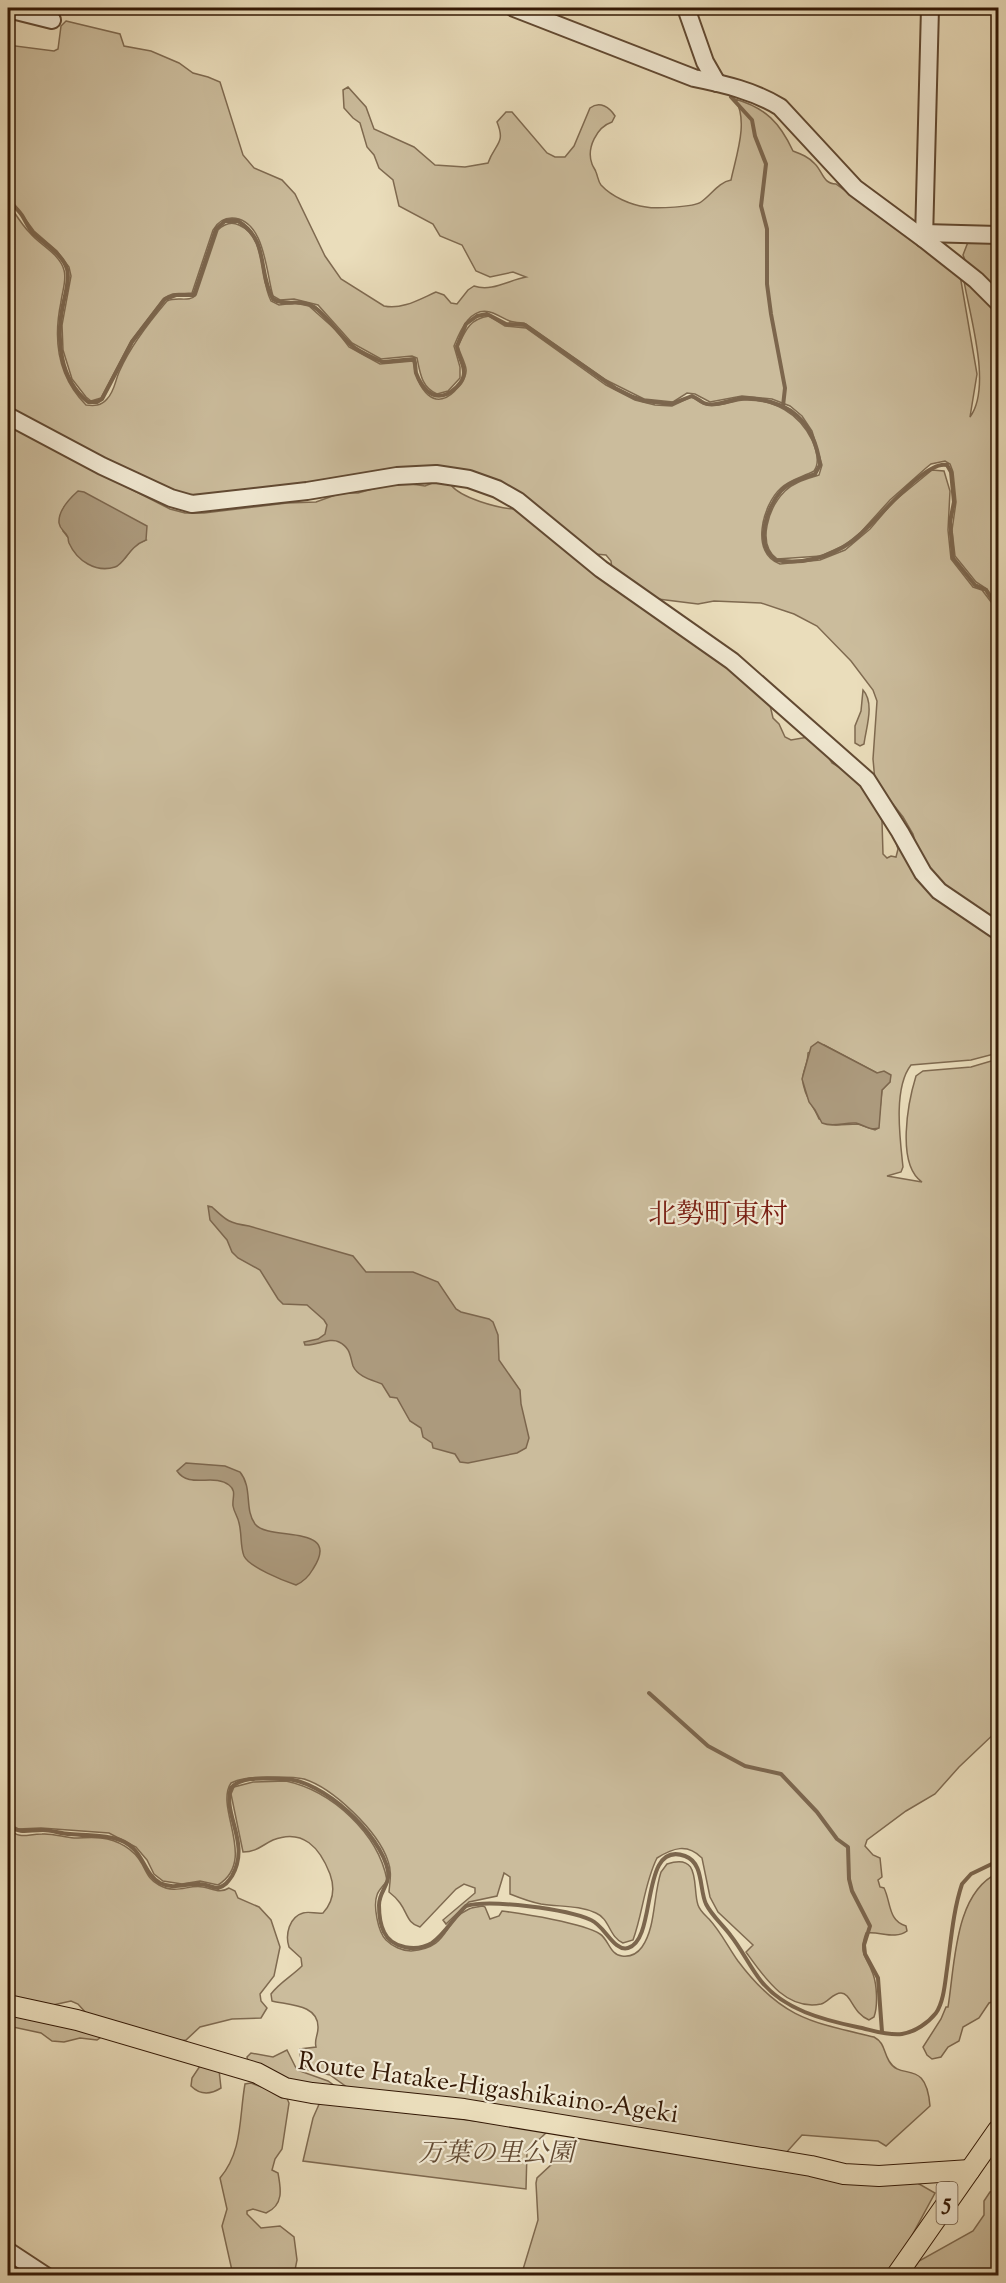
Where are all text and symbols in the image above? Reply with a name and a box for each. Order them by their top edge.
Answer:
district label: 北勢町東村 [648,1196,788,1236]
street label: Route Hatake-Higashikaino-Ageki [295,2044,681,2134]
park label: 万葉の里公園 [418,2136,578,2173]
road number: 5 [936,2182,958,2224]

